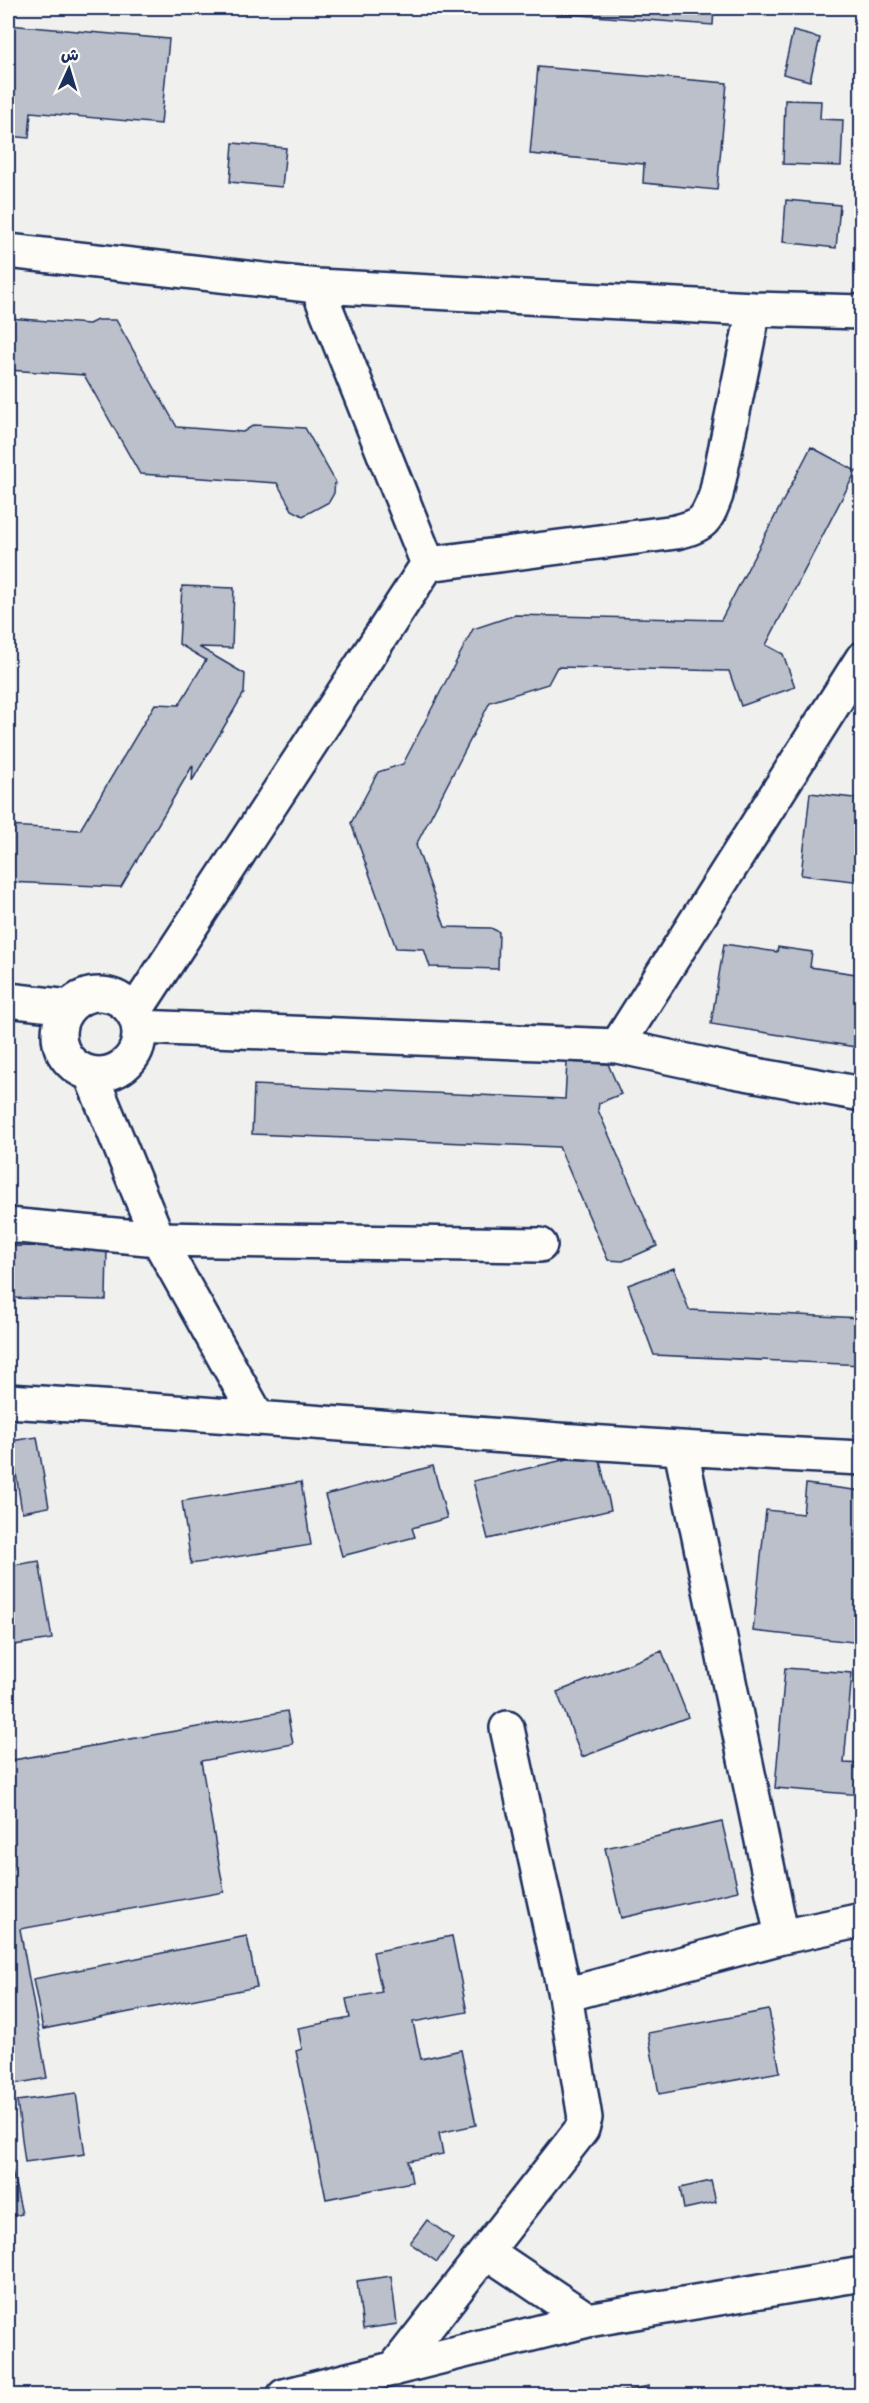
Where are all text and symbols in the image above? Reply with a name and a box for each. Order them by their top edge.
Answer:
north arrow [39,39,99,99]
text: ش [60,40,80,66]

